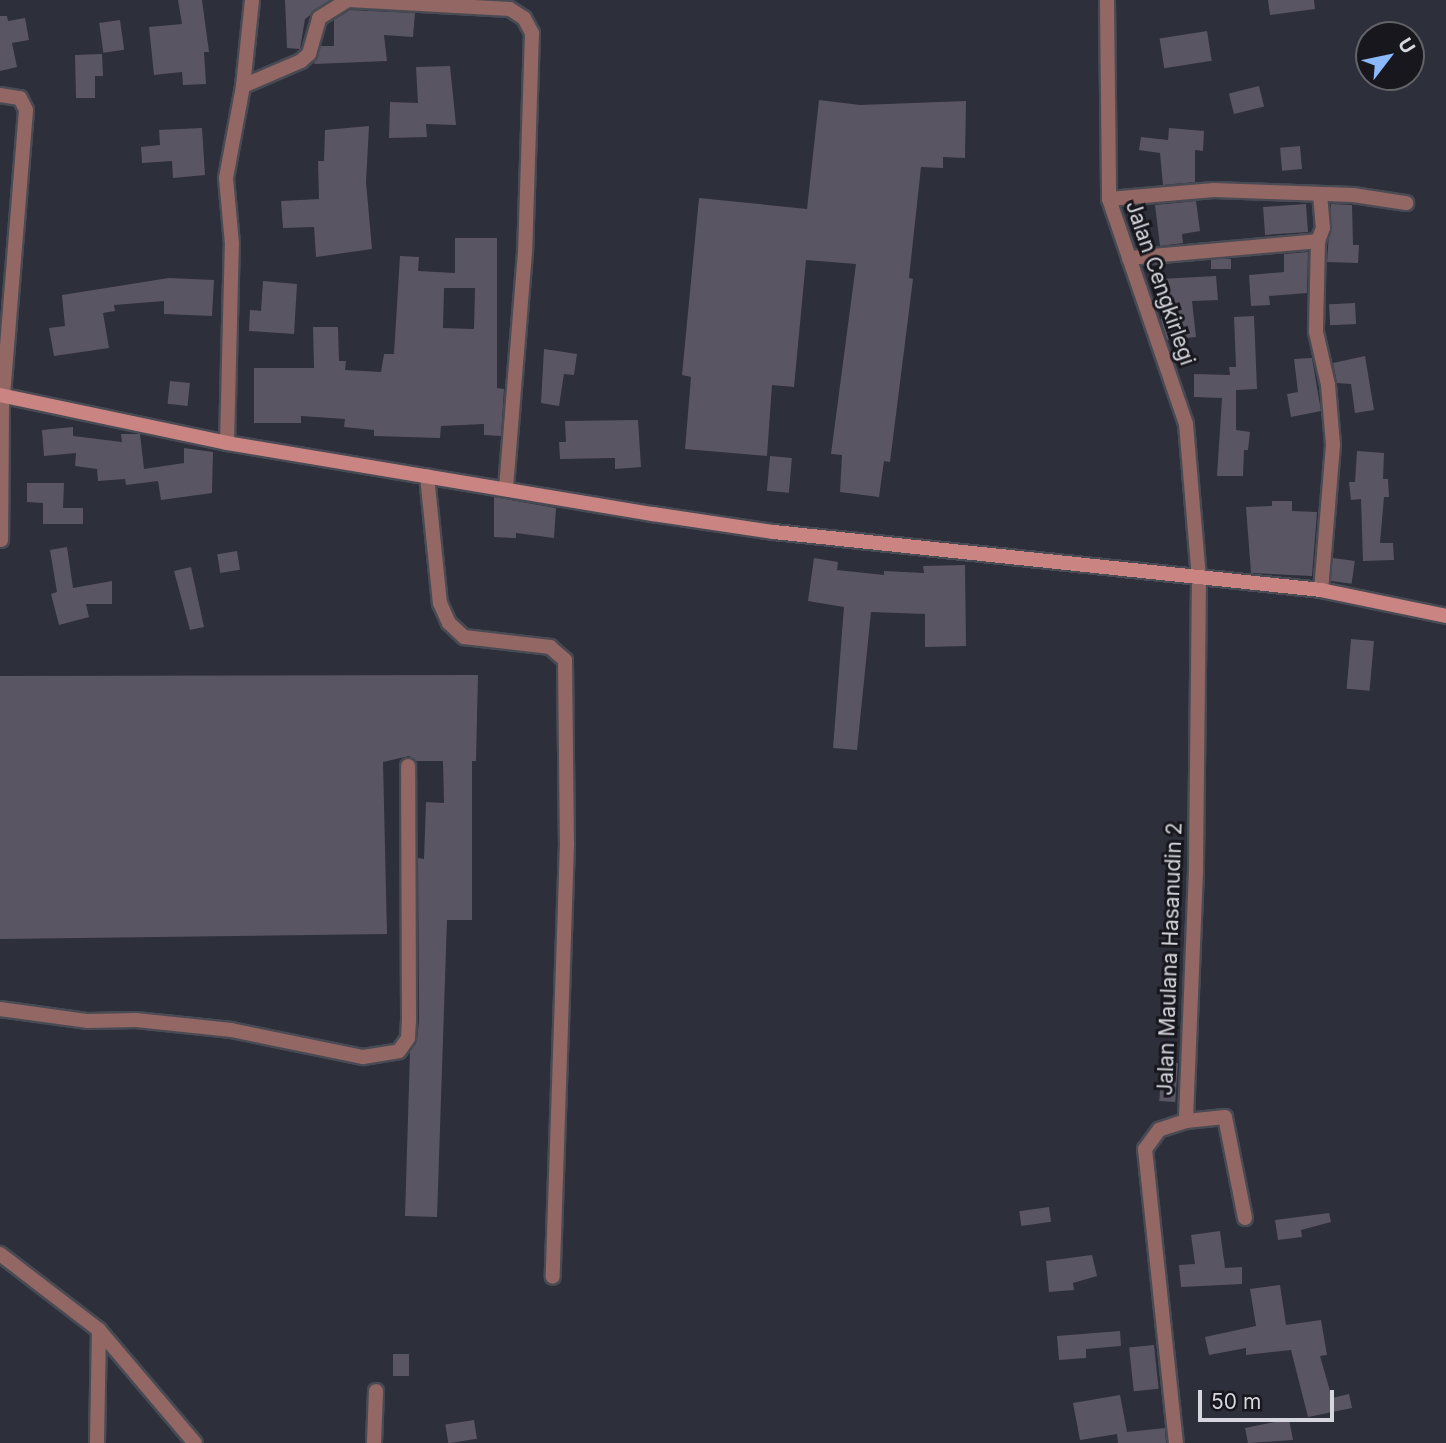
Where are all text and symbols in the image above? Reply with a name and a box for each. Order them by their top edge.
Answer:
north arrow [1355,21,1425,91]
text: U [1393,34,1420,58]
street label: Jalan Cengkirlegi [1120,198,1200,368]
street label: Jalan Maulana Hasanudin 2 [1153,822,1187,1096]
scale bar [1201,1376,1338,1420]
text: 50 m [1211,1389,1261,1414]

